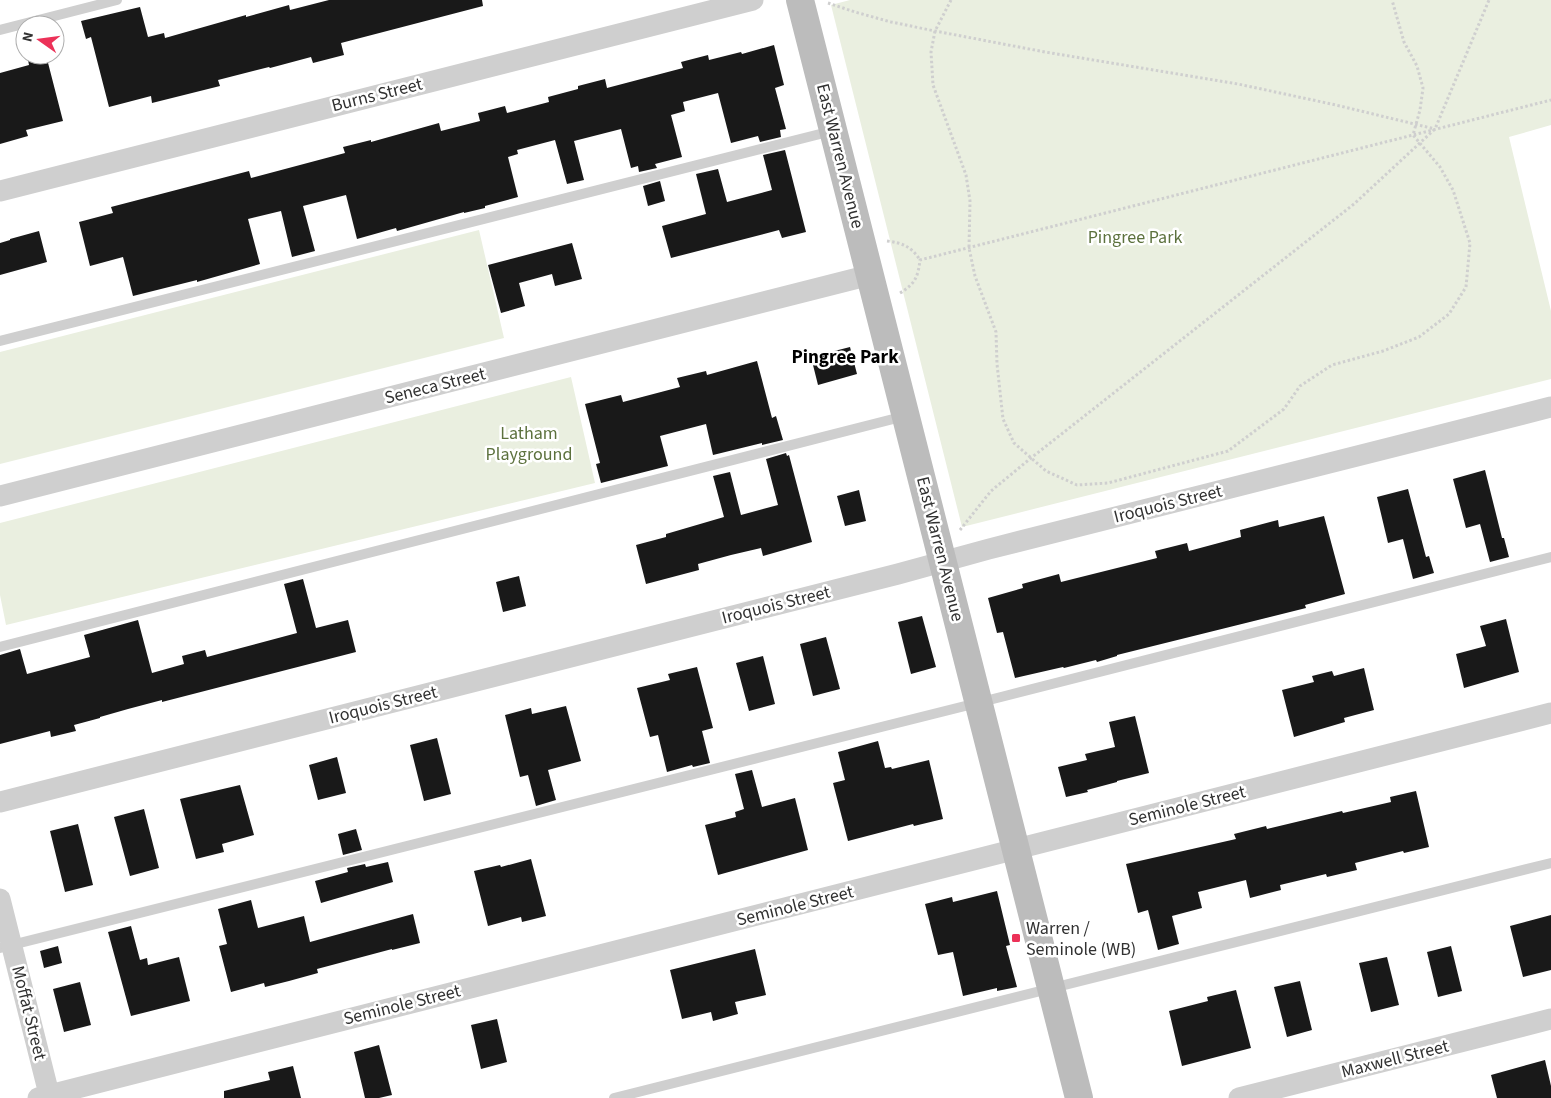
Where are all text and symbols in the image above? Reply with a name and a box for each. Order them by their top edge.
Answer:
north arrow [15,15,65,65]
text: N [18,30,39,44]
street label: Burns Street [329,72,425,118]
street label: East Warren Avenue [810,81,870,231]
park label: Pingree Park [1088,225,1182,250]
district label: Pingree Park [791,344,899,371]
street label: Seneca Street [382,361,488,411]
park label: Latham Playground [486,421,572,467]
street label: East Warren Avenue [910,474,970,624]
street label: Iroquois Street [1111,478,1225,530]
street label: Iroquois Street [719,579,833,631]
street label: Iroquois Street [326,679,440,731]
street label: Seminole Street [1126,779,1248,833]
street label: Seminole Street [734,879,856,933]
place label: Warren / Seminole (WB) [1026,916,1136,962]
marker: Warren / Seminole (WB) [1010,932,1022,944]
street label: Moffat Street [5,963,53,1063]
street label: Seminole Street [341,978,463,1032]
street label: Maxwell Street [1339,1034,1451,1084]

